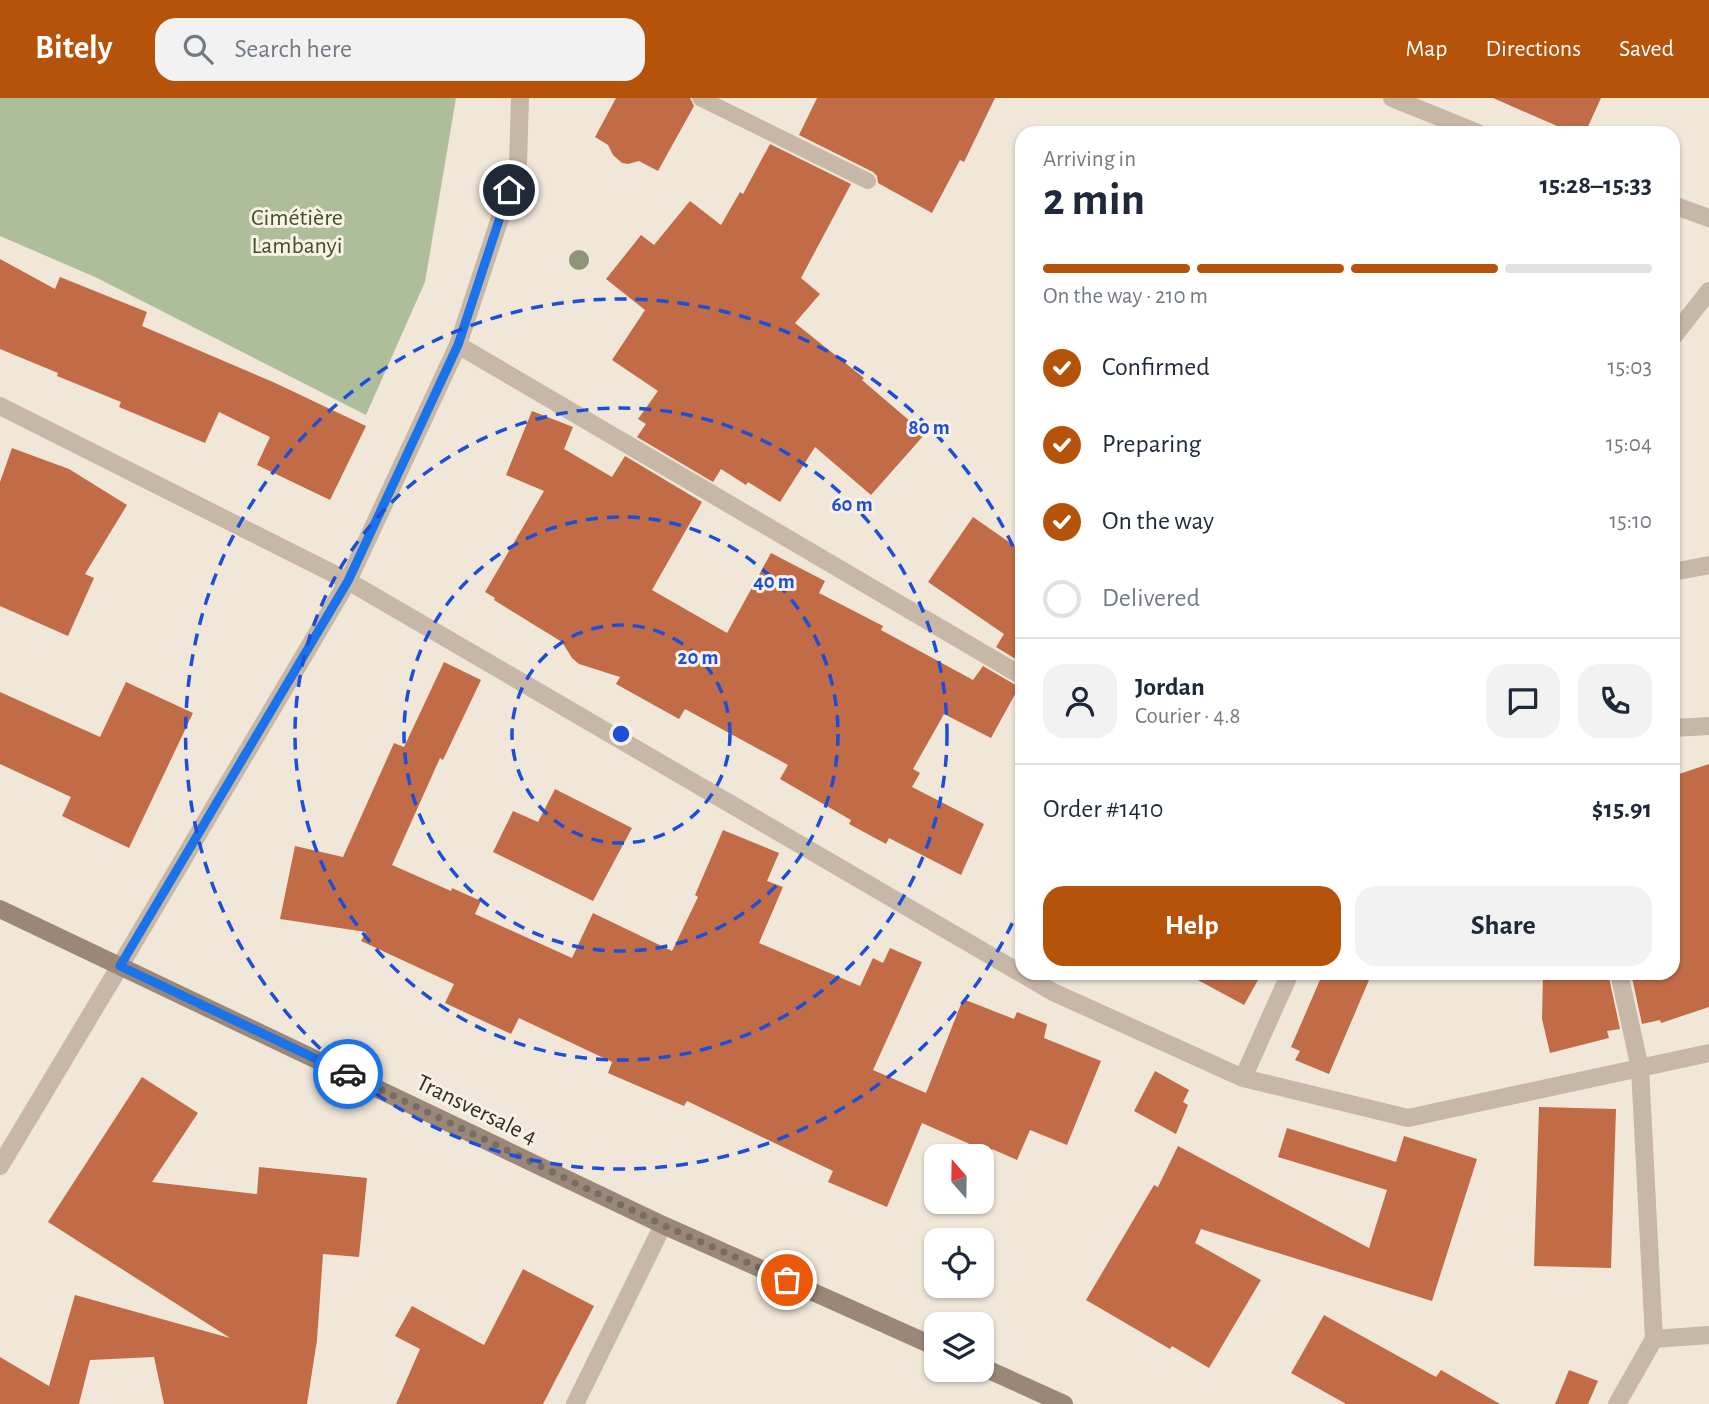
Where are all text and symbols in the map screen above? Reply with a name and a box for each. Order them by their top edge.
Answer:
search box [155,18,645,81]
icon: search [179,30,217,68]
text: Bitely [35,32,113,65]
text: Search here [235,36,352,62]
text: Map [1405,37,1447,61]
text: Directions [1485,37,1581,61]
text: Saved [1619,37,1674,61]
text: Arriving in [1043,148,1136,171]
pin [479,160,539,220]
icon: home [490,171,528,209]
text: 15:28–15:33 [1539,172,1652,198]
text: 2 min [1043,177,1145,223]
park label: Cimétière Lambanyi [251,206,343,258]
text: On the way · 210 m [1043,285,1208,308]
icon: check [1043,349,1081,387]
text: Confirmed [1102,354,1210,380]
text: 15:03 [1608,356,1652,379]
text: 80 m [908,417,950,438]
icon: check [1043,426,1081,464]
text: Preparing [1102,431,1201,457]
text: 15:04 [1606,433,1652,456]
text: 60 m [831,494,873,515]
icon: check [1043,503,1081,541]
text: On the way [1102,508,1214,534]
text: 15:10 [1609,510,1652,533]
text: 40 m [753,571,795,592]
text: Delivered [1102,585,1200,611]
text: 20 m [678,647,718,668]
button: person [1043,664,1117,738]
button: chat [1486,664,1560,738]
button: phone [1578,664,1652,738]
text: Jordan [1135,674,1205,700]
text: Courier · 4.8 [1135,705,1240,728]
centre of rings [609,722,633,746]
text: Order #1410 [1043,796,1164,822]
text: $15.91 [1592,796,1652,822]
button: Help [1043,886,1341,966]
button: Share [1355,886,1652,966]
courier [313,1039,383,1109]
icon: car [329,1055,367,1093]
street label: Transversale 4 [412,1070,541,1149]
north arrow [924,1144,994,1214]
map controls [924,1144,994,1382]
button: locate [924,1228,994,1298]
pin [757,1250,817,1310]
icon: bag [768,1261,806,1299]
button: layers [924,1312,994,1382]

